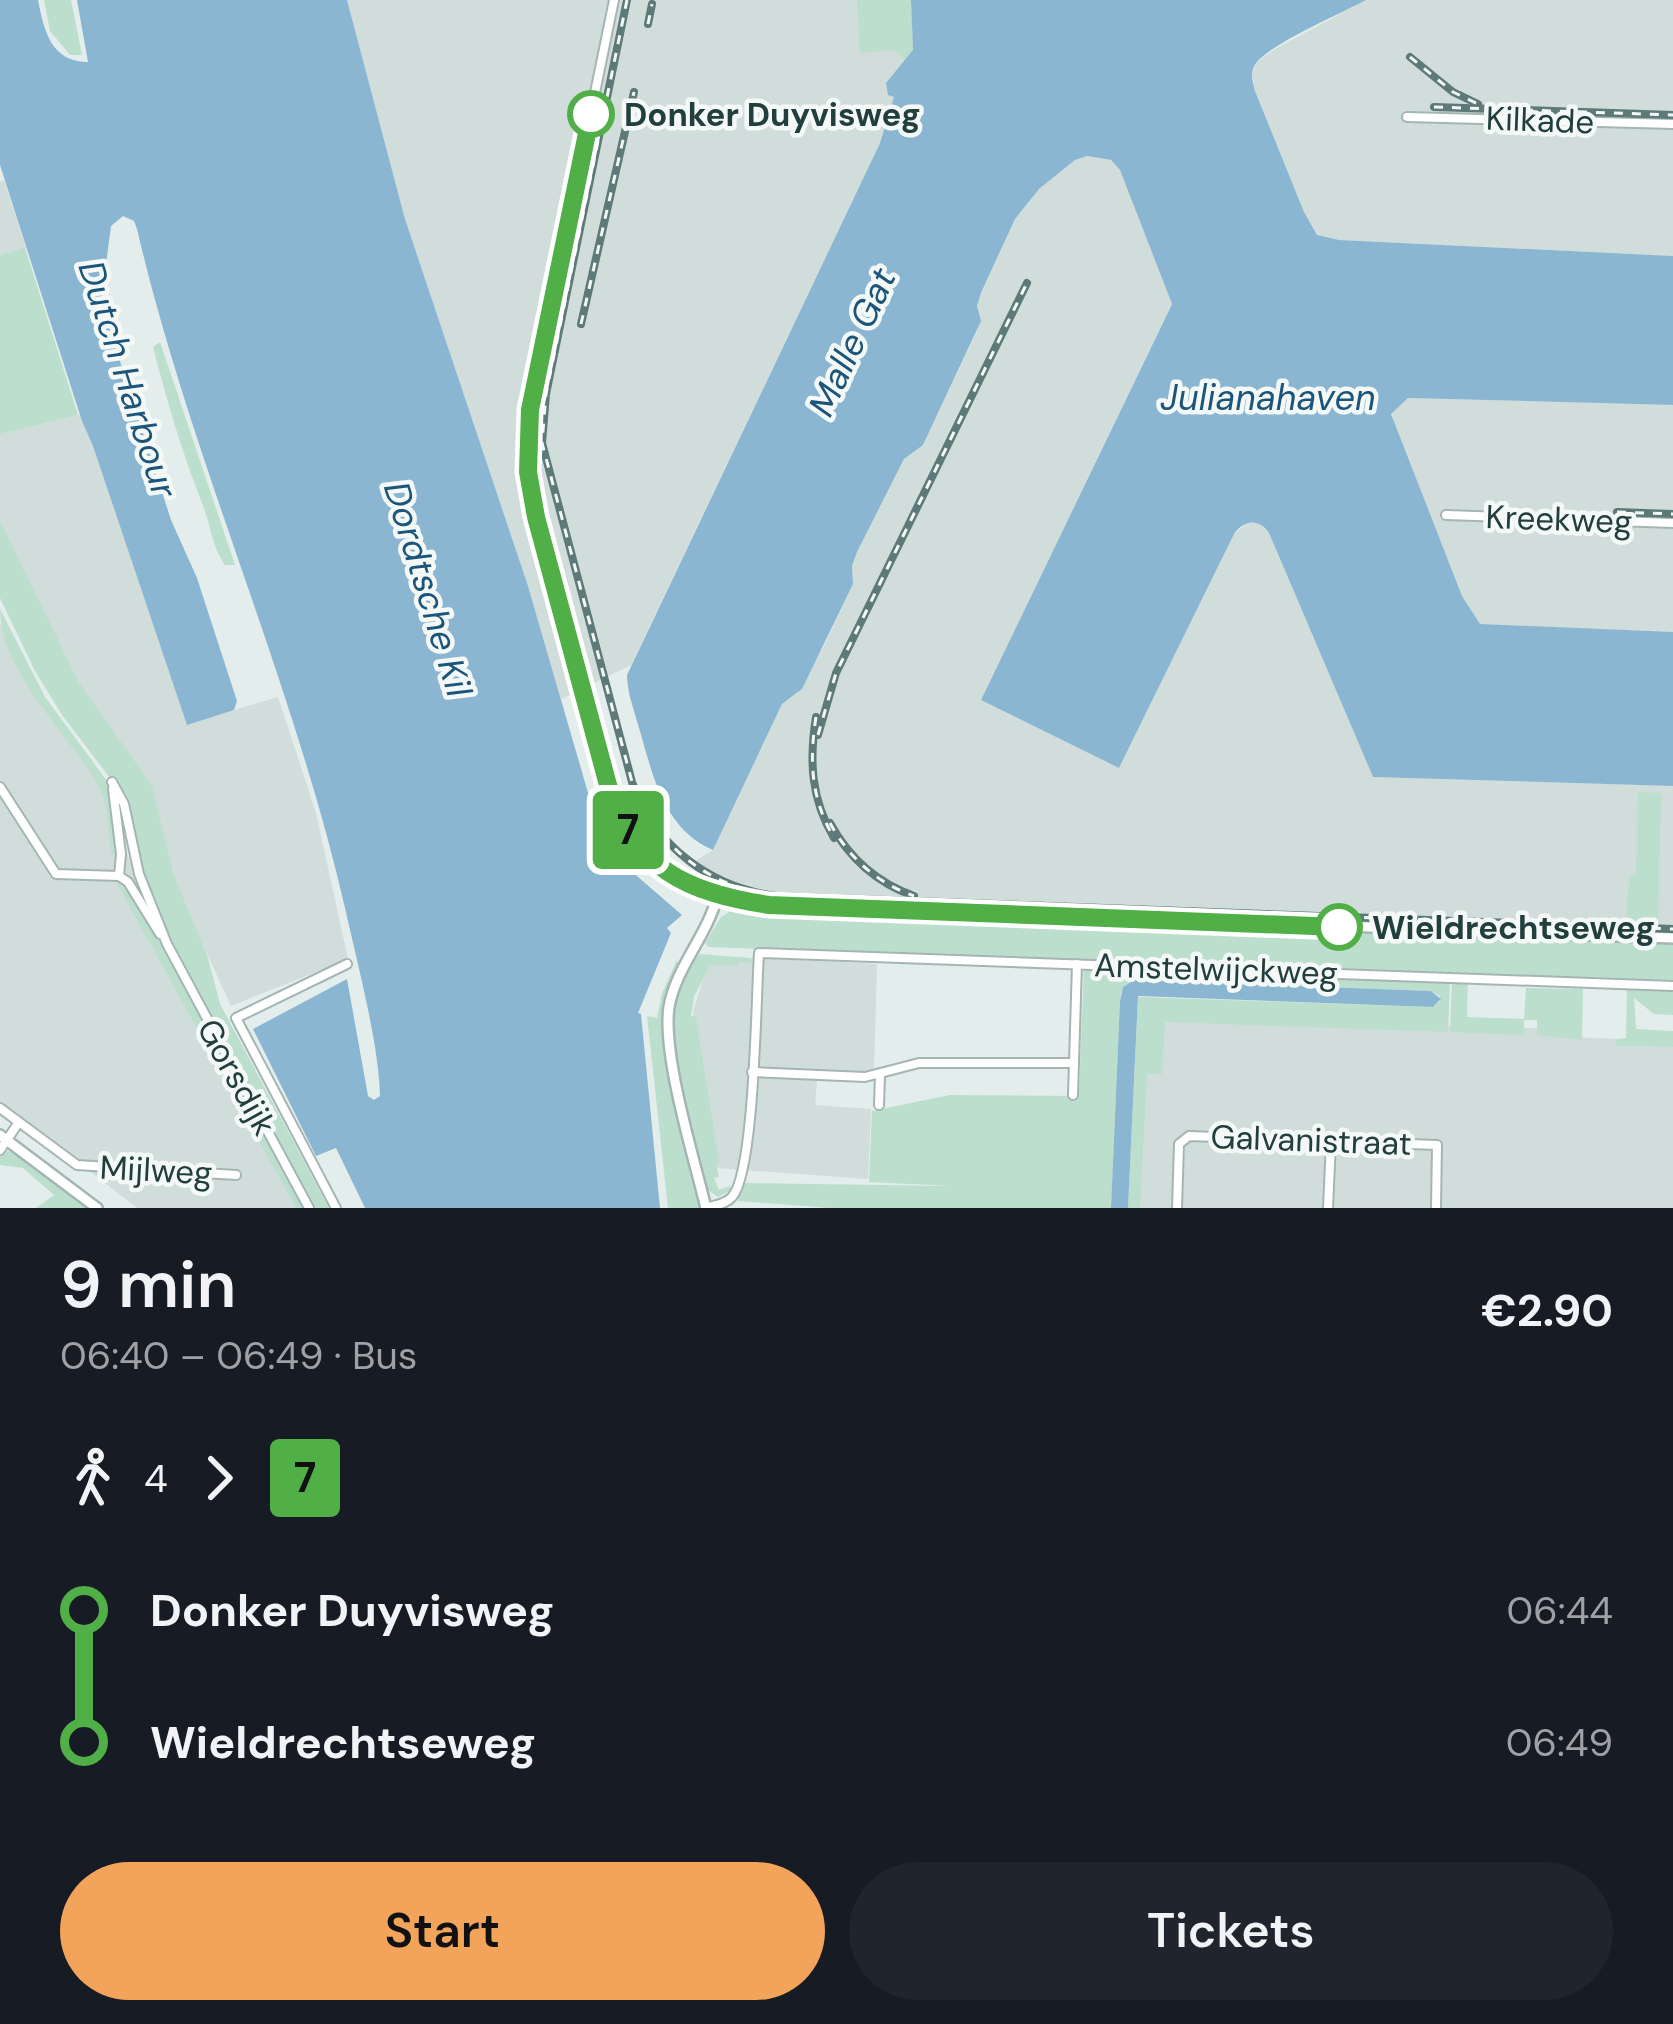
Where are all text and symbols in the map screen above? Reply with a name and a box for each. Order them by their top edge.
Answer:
marker: Donker Duyvisweg [569,92,613,136]
place label: Donker Duyvisweg [624,93,921,136]
street label: Kilkade [1485,97,1595,143]
water label: Dutch Harbour [68,255,189,505]
water label: Malle Gat [797,259,907,424]
water label: Julianahaven [1160,374,1376,421]
water label: Dordtsche Kil [373,476,483,703]
street label: Kreekweg [1485,495,1633,543]
line badge: 7 [589,791,667,869]
text: 7 [617,802,639,857]
marker: Wieldrechtseweg [1317,905,1361,949]
place label: Wieldrechtseweg [1372,906,1655,949]
street label: Amstelwijckweg [1093,943,1339,995]
street label: Gorsdijk [188,1011,287,1143]
street label: Galvanistraat [1210,1115,1412,1165]
street label: Mijlweg [99,1146,213,1194]
text: 9 min [60,1242,236,1327]
text: €2.90 [1481,1281,1613,1340]
text: 06:40 – 06:49 · Bus [60,1330,417,1381]
icon: walk [60,1445,126,1511]
icon: forward [186,1445,252,1511]
text: 7 [294,1450,316,1505]
text: 4 [144,1453,168,1504]
text: Donker Duyvisweg [150,1581,554,1640]
text: 06:44 [1507,1585,1613,1636]
text: Wieldrechtseweg [150,1713,536,1772]
text: 06:49 [1506,1717,1613,1768]
button: Start [60,1862,825,2000]
button: Tickets [849,1862,1613,2000]

